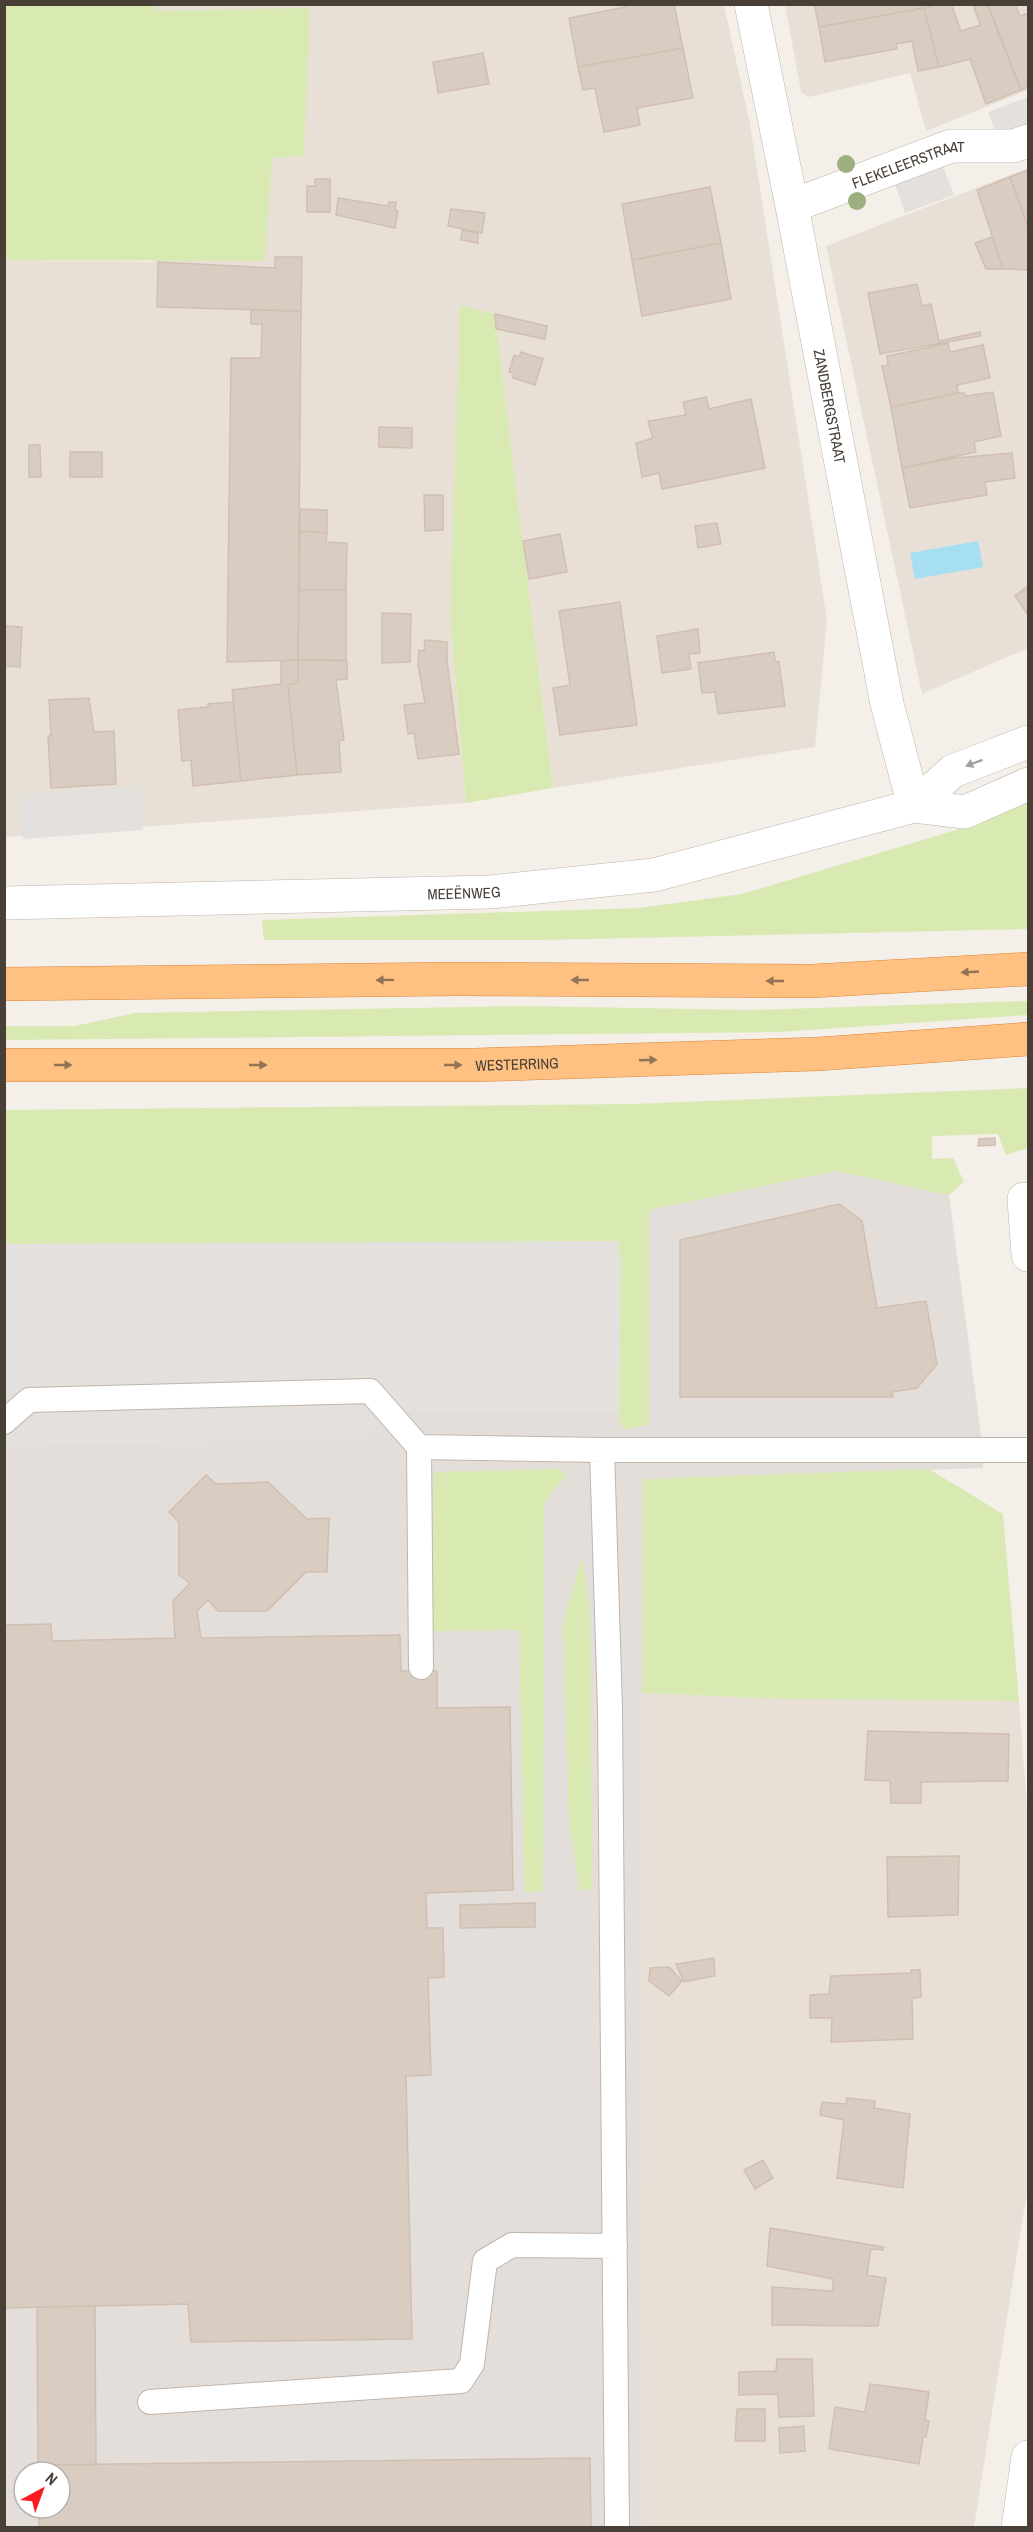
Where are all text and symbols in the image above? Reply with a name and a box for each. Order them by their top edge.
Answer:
street label: FLEKELEERSTRAAT [849,136,965,193]
street label: ZANDBERGSTRAAT [809,347,851,466]
one-way arrow [965,759,983,768]
street label: MEEËNWEG [427,880,502,904]
one-way arrow [961,968,980,977]
one-way arrow [376,975,395,985]
one-way arrow [571,975,590,985]
one-way arrow [766,976,785,986]
street label: WESTERRING [475,1052,559,1075]
one-way arrow [638,1055,657,1064]
one-way arrow [53,1060,72,1070]
one-way arrow [248,1060,267,1070]
one-way arrow [443,1060,462,1070]
north arrow [12,2460,72,2520]
text: N [41,2467,63,2490]

